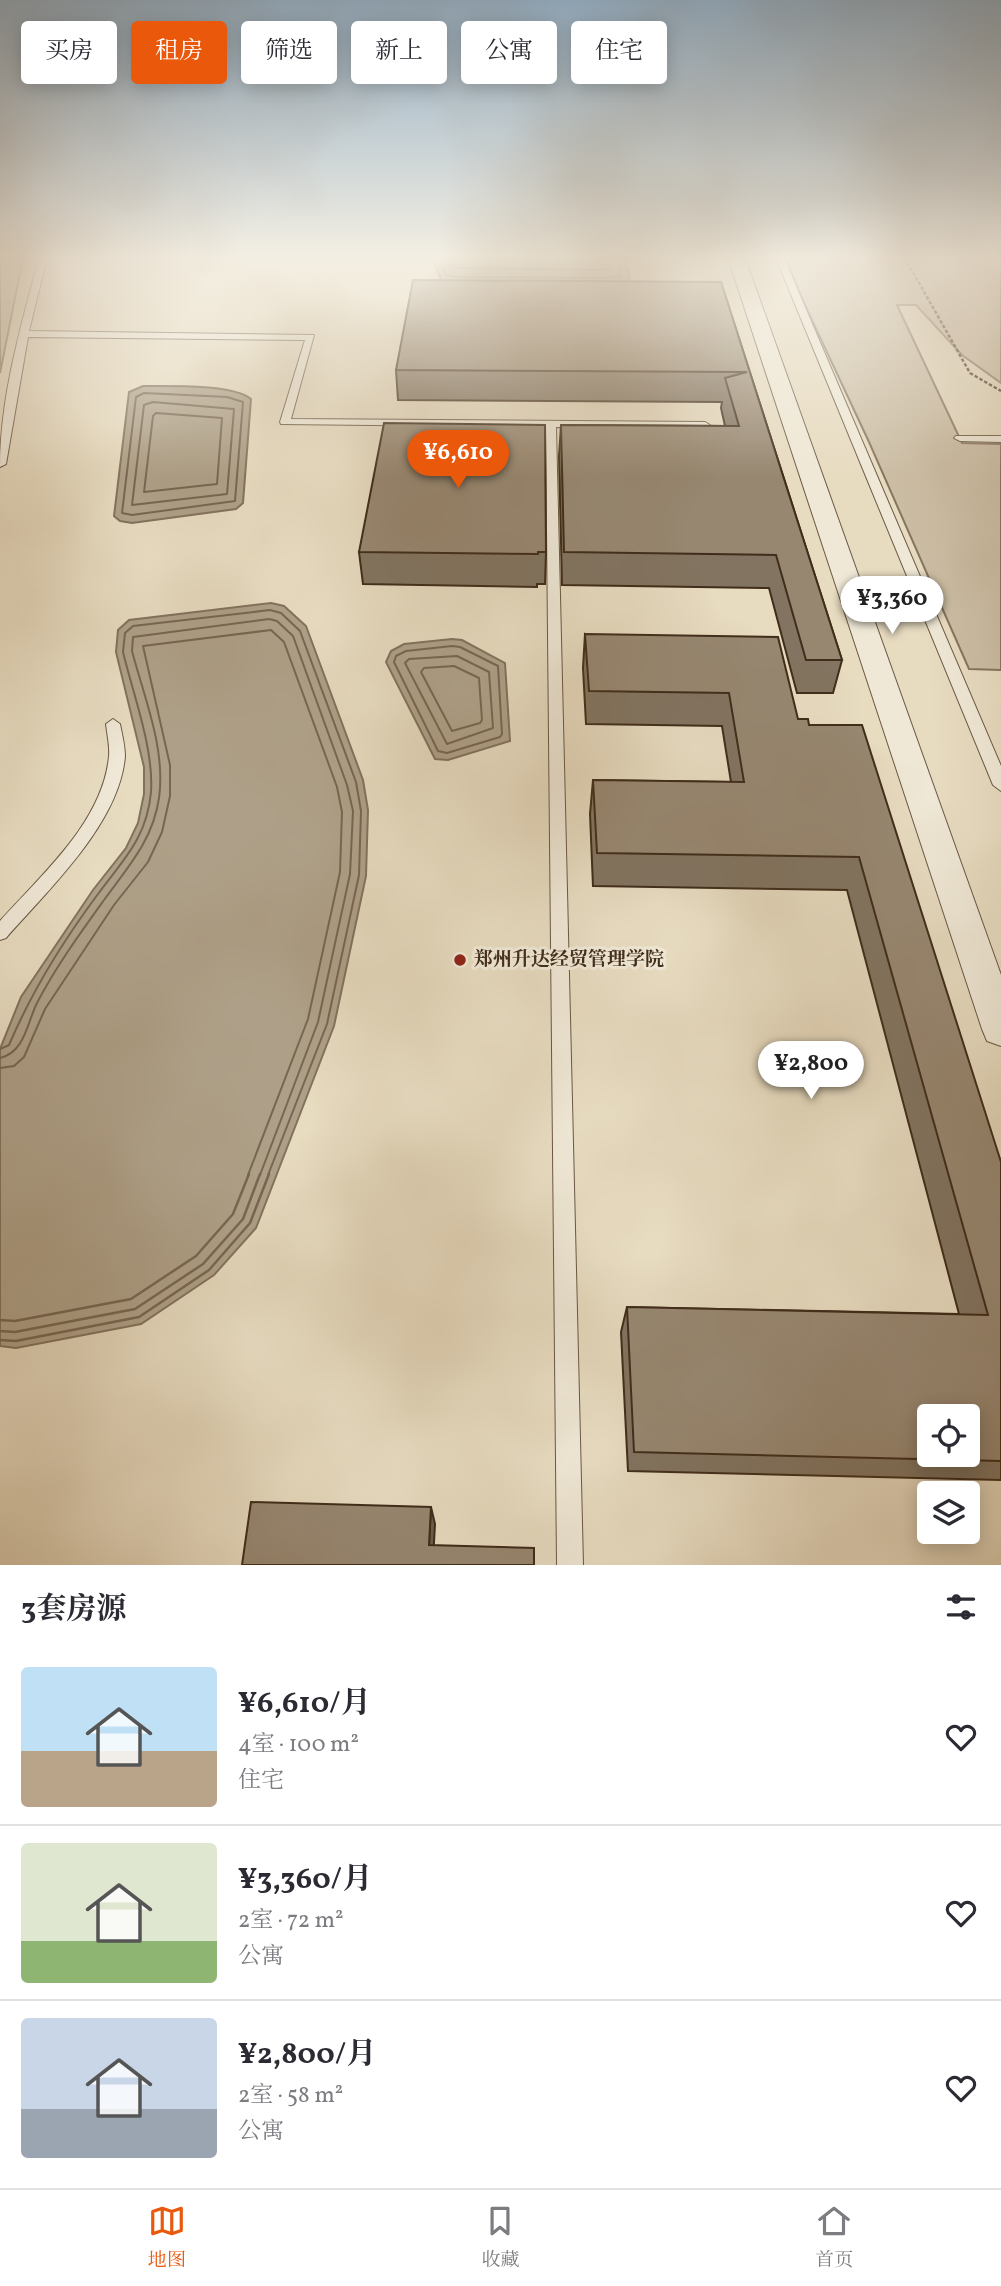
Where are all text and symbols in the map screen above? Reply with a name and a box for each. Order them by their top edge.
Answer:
chip: 买房 [21,21,117,84]
chip: 租房 [131,21,227,84]
chip: 筛选 [241,21,337,84]
chip: 新上 [351,21,447,84]
chip: 公寓 [461,21,557,84]
chip: 住宅 [571,21,667,84]
pin: ¥6,610 [401,430,515,490]
text: ¥6,610 [423,437,493,469]
pin: ¥3,360 [835,576,949,636]
text: ¥3,360 [857,583,928,615]
place label: 郑州升达经贸管理学院 [474,947,664,973]
marker: 郑州升达经贸管理学院 [452,952,468,968]
pin: ¥2,800 [754,1042,868,1101]
text: ¥2,800 [774,1048,848,1080]
map controls [917,1404,980,1544]
button: locate [917,1404,980,1467]
button: layers [917,1481,980,1544]
icon: filters [942,1588,980,1626]
text: 3套房源 [21,1589,126,1631]
text: ¥6,610/月 [238,1683,371,1725]
icon: home [77,1695,161,1779]
icon: heart [942,1718,980,1756]
text: 4室 · 100 m² [238,1729,359,1761]
text: 住宅 [238,1765,284,1797]
text: ¥3,360/月 [238,1859,372,1901]
icon: home [77,1871,161,1955]
icon: heart [942,1894,980,1932]
text: 2室 · 72 m² [238,1905,344,1937]
text: 公寓 [238,1941,284,1973]
text: ¥2,800/月 [238,2034,376,2076]
icon: home [77,2046,161,2130]
icon: heart [942,2069,980,2107]
text: 2室 · 58 m² [238,2080,343,2112]
text: 公寓 [238,2116,284,2148]
tab: 地图 [148,2202,186,2274]
tab: 收藏 [481,2202,519,2274]
tab: 首页 [815,2202,853,2274]

